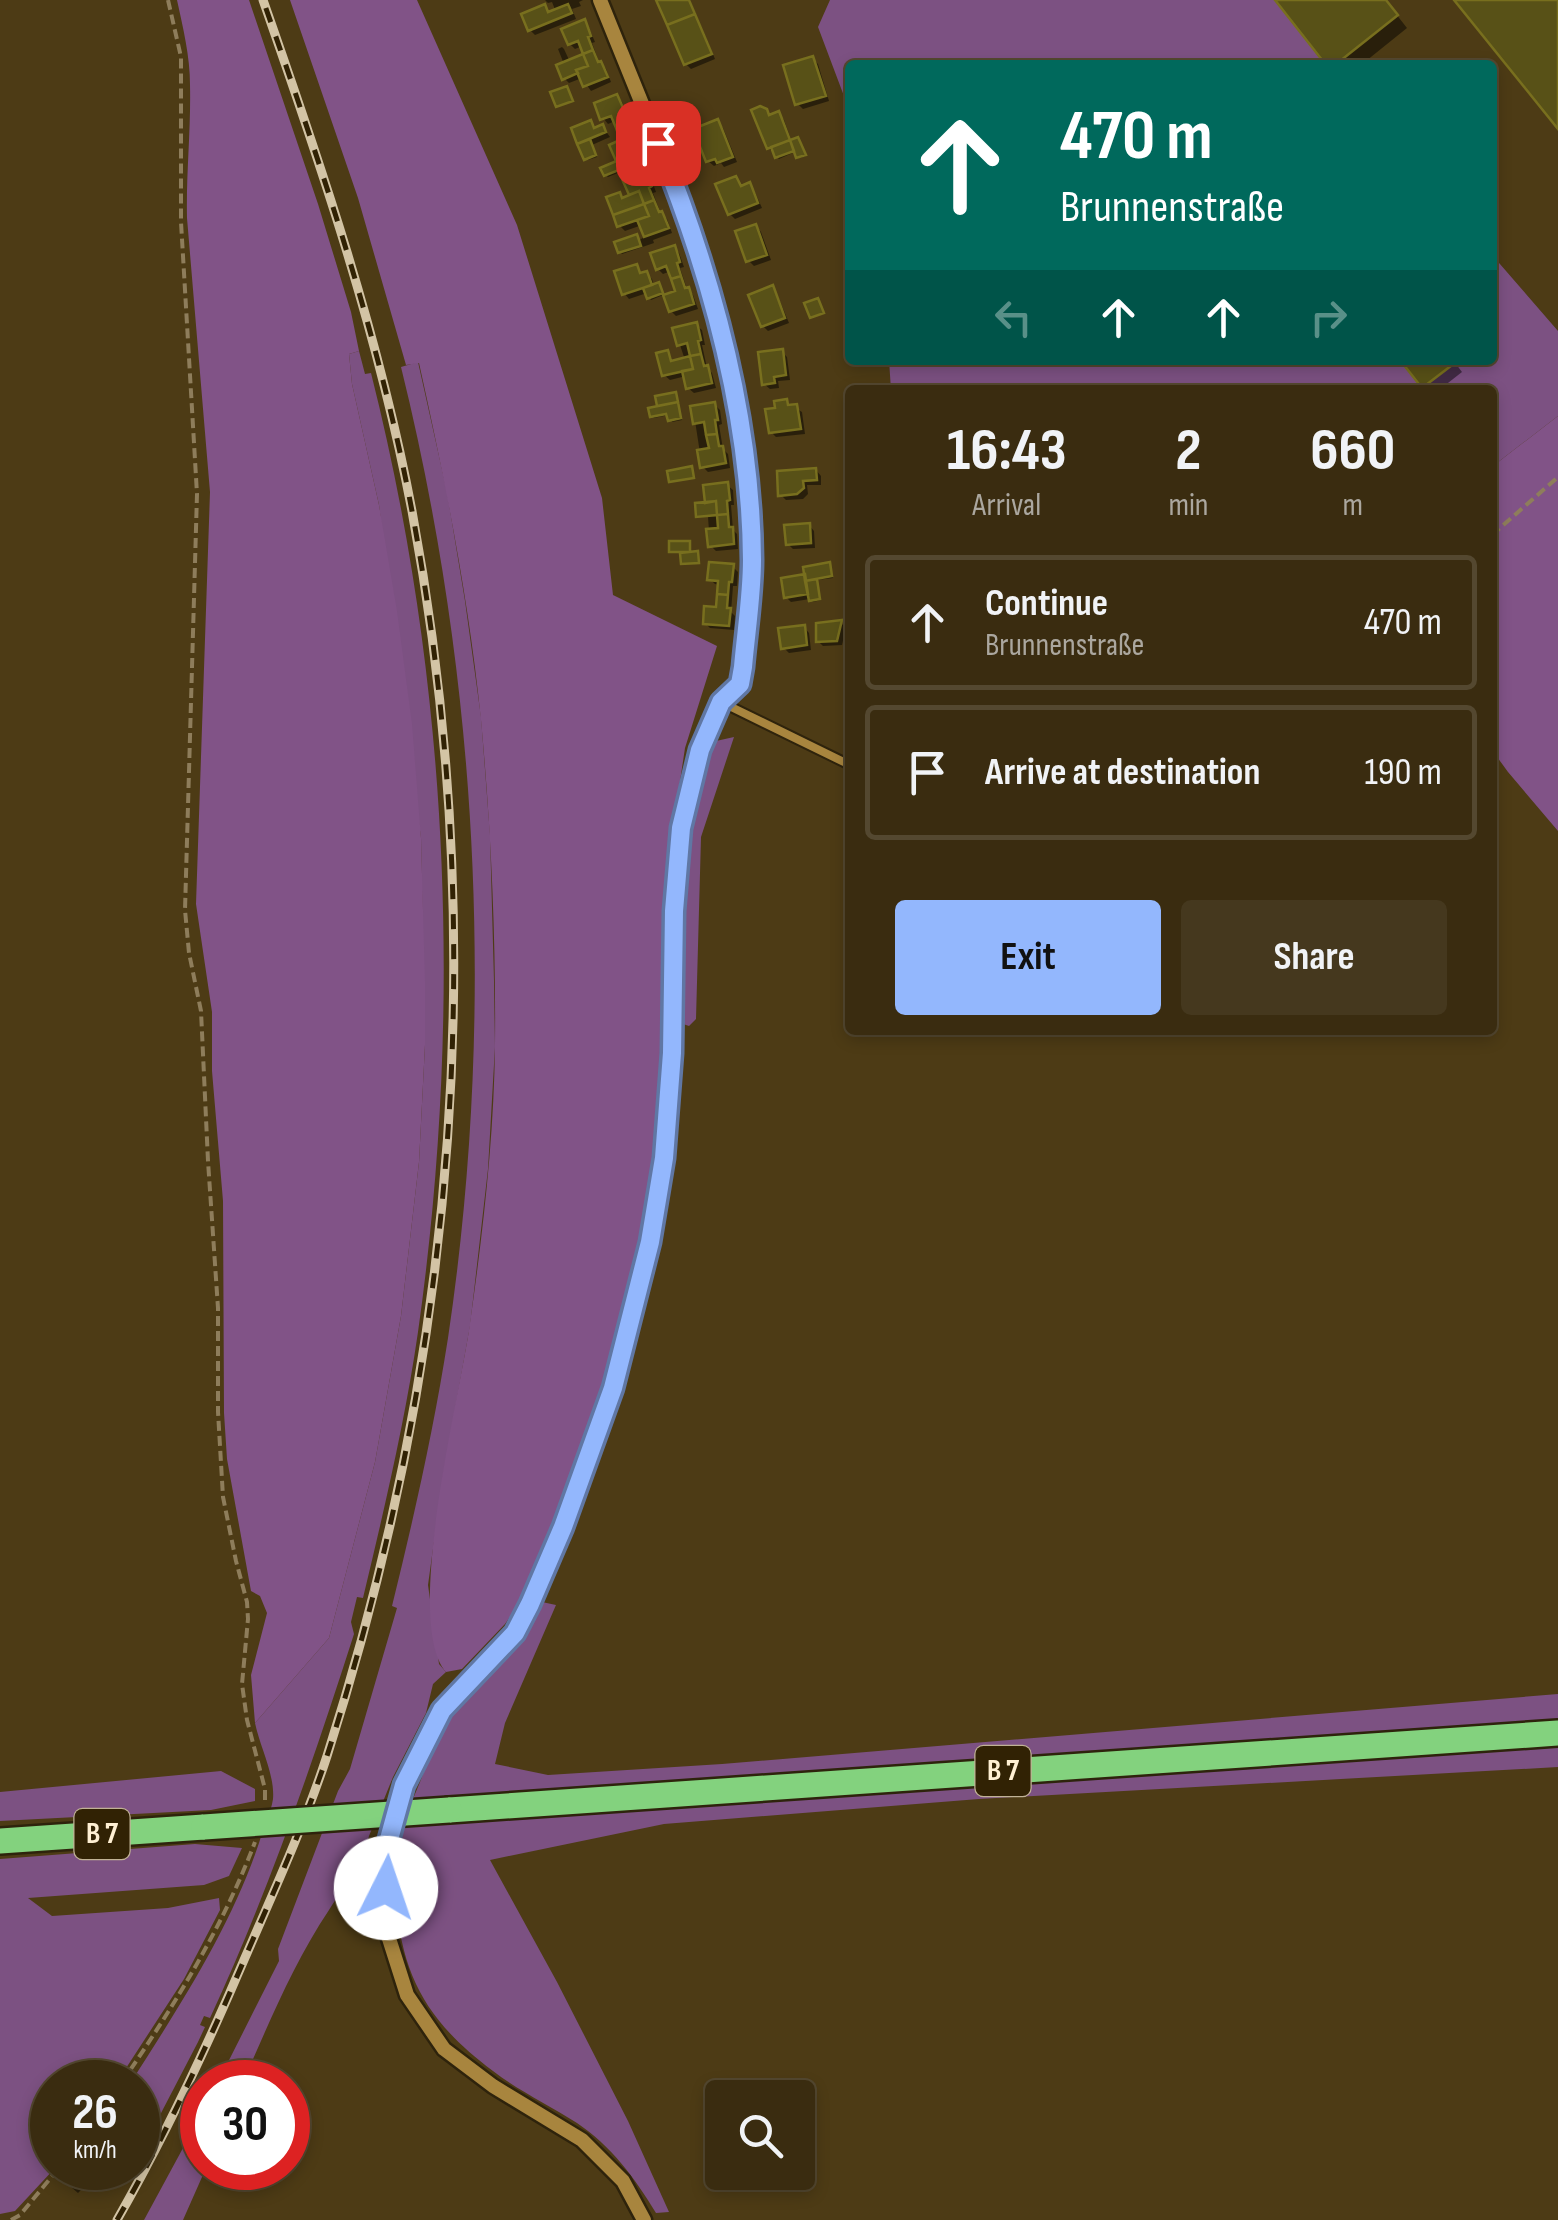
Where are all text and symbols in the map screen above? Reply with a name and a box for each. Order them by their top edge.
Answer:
text: 470 m [1060,95,1213,179]
icon: ahead [895,100,1025,230]
pin [616,101,701,186]
icon: arrive [631,116,686,171]
text: Brunnenstraße [1060,180,1284,235]
icon: left [986,290,1041,345]
icon: ahead [1091,290,1146,345]
icon: ahead [1196,290,1251,345]
icon: right [1301,290,1356,345]
text: 16:43 [947,415,1067,487]
text: 2 [1175,415,1202,487]
text: 660 [1310,415,1395,487]
text: Arrival [972,486,1041,525]
text: min [1168,486,1209,525]
text: m [1343,486,1363,525]
text: Continue [985,581,1108,626]
icon: ahead [900,595,955,650]
text: 470 m [1364,600,1442,645]
text: Brunnenstraße [985,626,1144,665]
icon: arrive [900,745,955,800]
text: Arrive at destination [985,750,1260,795]
text: 190 m [1364,750,1442,795]
button: Exit [895,900,1161,1015]
button: Share [1181,900,1447,1015]
road number: B 7 [976,1746,1030,1796]
road number: B 7 [74,1809,130,1859]
position arrow [334,1836,438,1940]
speed limit sign: 30 [180,2060,310,2190]
map controls [705,2080,815,2190]
button: search [705,2080,815,2190]
text: 26 [72,2083,118,2143]
text: km/h [73,2135,117,2166]

